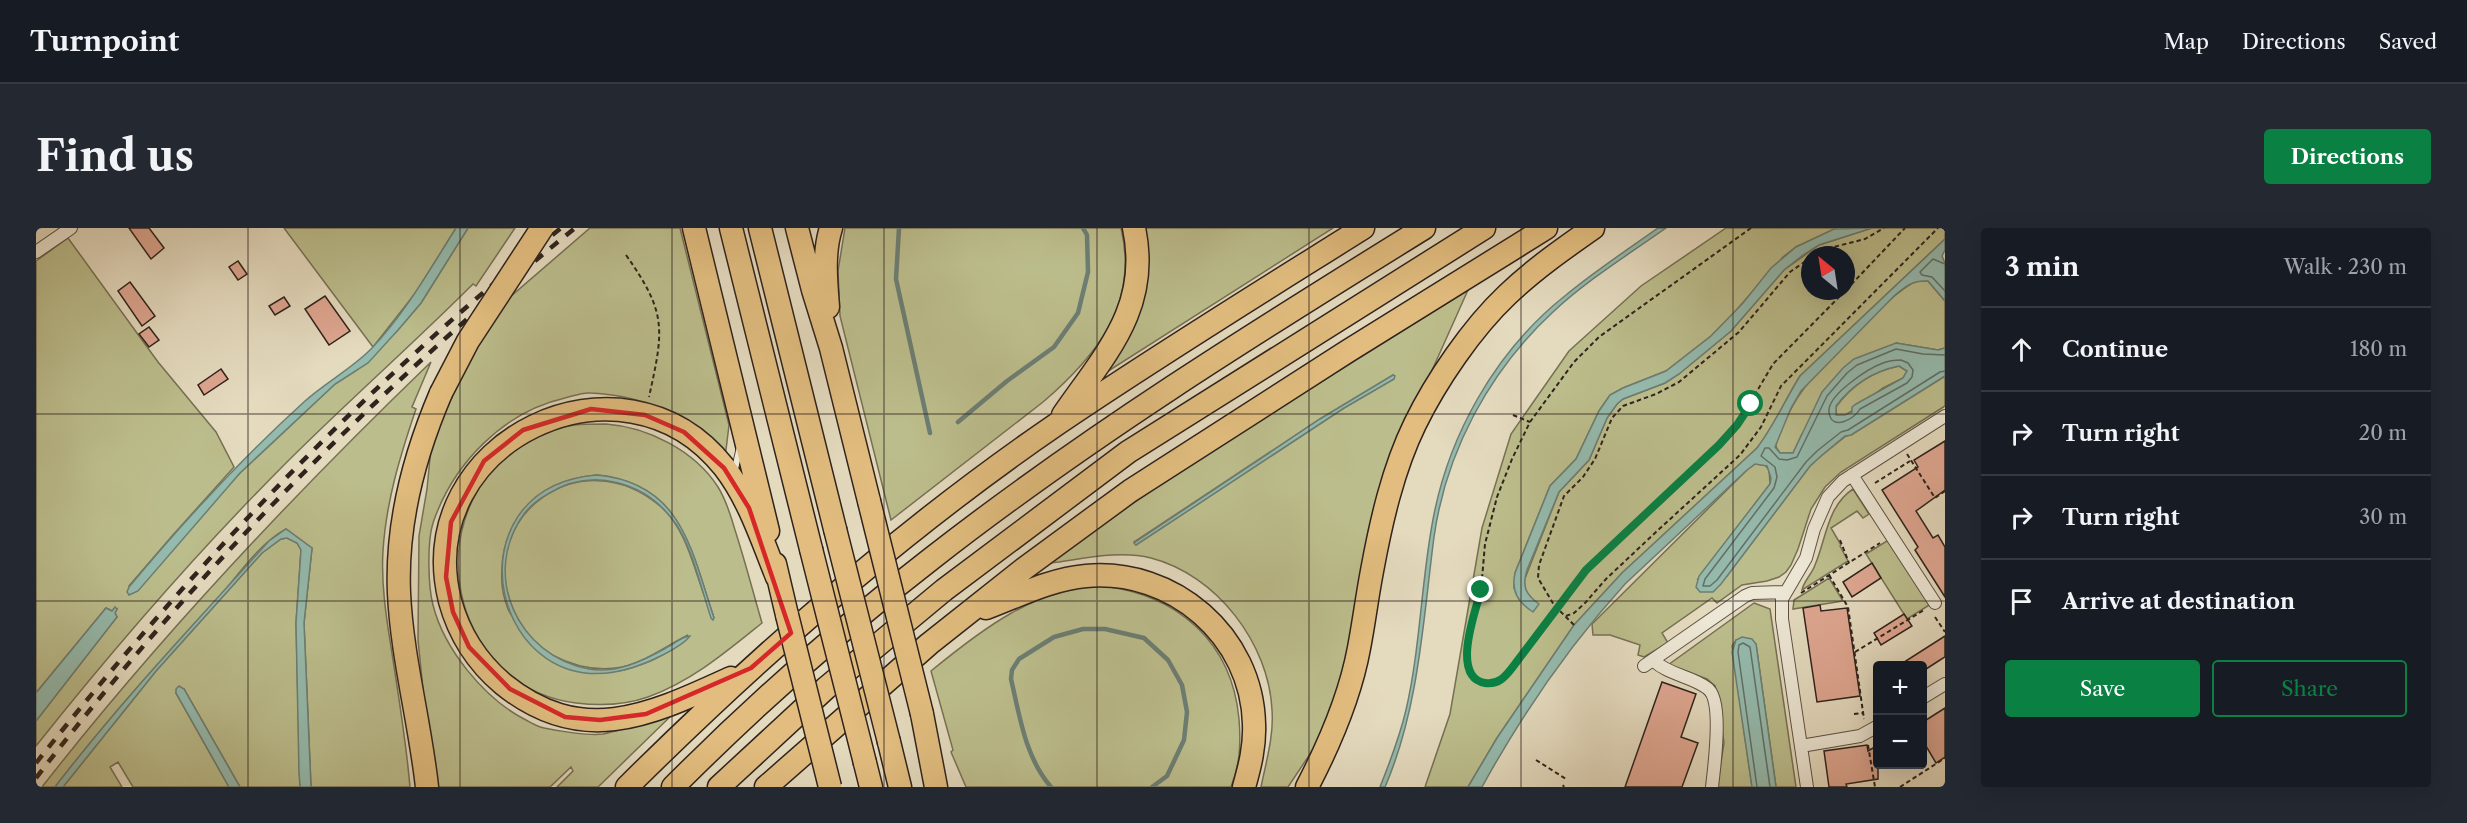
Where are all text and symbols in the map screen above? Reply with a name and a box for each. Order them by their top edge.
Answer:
text: Turnpoint [30,24,179,58]
text: Map [2164,29,2209,54]
text: Directions [2242,29,2346,54]
text: Saved [2379,29,2437,54]
button: Directions [2264,129,2431,184]
text: Find us [36,130,194,182]
north arrow [1801,246,1855,300]
text: 3 min [2005,251,2079,283]
text: Walk · 230 m [2284,255,2407,279]
icon: ahead [2005,333,2038,366]
text: Continue [2062,336,2168,363]
text: 180 m [2350,337,2407,361]
route start [1737,390,1763,416]
icon: right [2005,417,2038,450]
text: Turn right [2062,420,2180,447]
text: 20 m [2359,421,2407,445]
icon: right [2005,501,2038,534]
text: Turn right [2062,504,2180,531]
text: 30 m [2359,505,2407,529]
route end [1467,576,1493,602]
icon: arrive [2005,585,2038,618]
text: Arrive at destination [2062,588,2295,615]
button: Save [2005,660,2200,717]
button: Share [2212,660,2407,717]
map controls [1873,661,1927,769]
button: + [1873,661,1927,715]
button: − [1873,715,1927,769]

